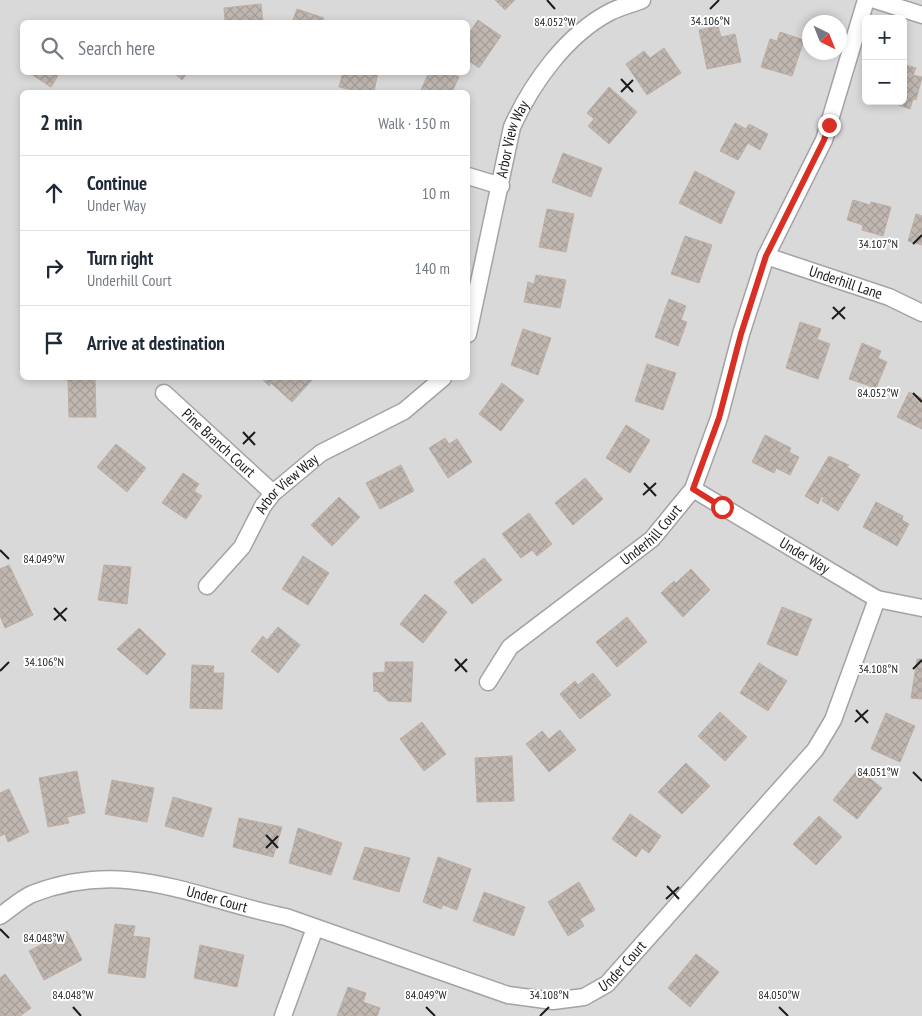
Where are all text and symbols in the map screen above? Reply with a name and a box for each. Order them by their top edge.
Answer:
text: 34.106°N [690,13,730,28]
text: 84.052°W [534,14,576,29]
north arrow [802,15,847,60]
map controls [862,15,907,105]
button: + [862,15,907,60]
search box [20,20,470,75]
icon: search [38,34,66,62]
text: Search here [78,36,155,60]
button: − [862,60,907,105]
street label: Arbor View Way [491,96,533,179]
text: 2 min [40,109,82,136]
text: Walk · 150 m [378,113,450,133]
route end [818,114,841,137]
text: Continue [87,171,147,195]
icon: ahead [40,179,68,207]
text: 10 m [422,183,450,203]
text: Under Way [87,195,146,215]
text: 34.107°N [858,236,898,251]
text: Turn right [87,246,153,270]
icon: right [40,254,68,282]
text: 140 m [415,258,450,278]
street label: Underhill Lane [807,261,885,303]
text: Underhill Court [87,270,172,290]
icon: arrive [40,329,68,357]
text: Arrive at destination [87,331,225,355]
text: 84.052°W [857,385,899,400]
street label: Pine Branch Court [178,404,260,481]
street label: Arbor View Way [251,449,322,517]
route start [711,496,734,519]
street label: Underhill Court [616,500,686,569]
street label: Under Way [776,533,834,578]
text: 84.049°W [23,551,65,566]
text: 34.106°N [24,654,64,669]
text: 34.108°N [858,661,898,676]
text: 84.051°W [857,764,899,779]
street label: Under Court [185,881,250,916]
text: 84.048°W [23,930,65,945]
street label: Under Court [595,936,650,996]
text: 84.048°W [52,987,94,1002]
text: 84.049°W [405,987,447,1002]
text: 34.108°N [529,987,569,1002]
text: 84.050°W [758,987,800,1002]

